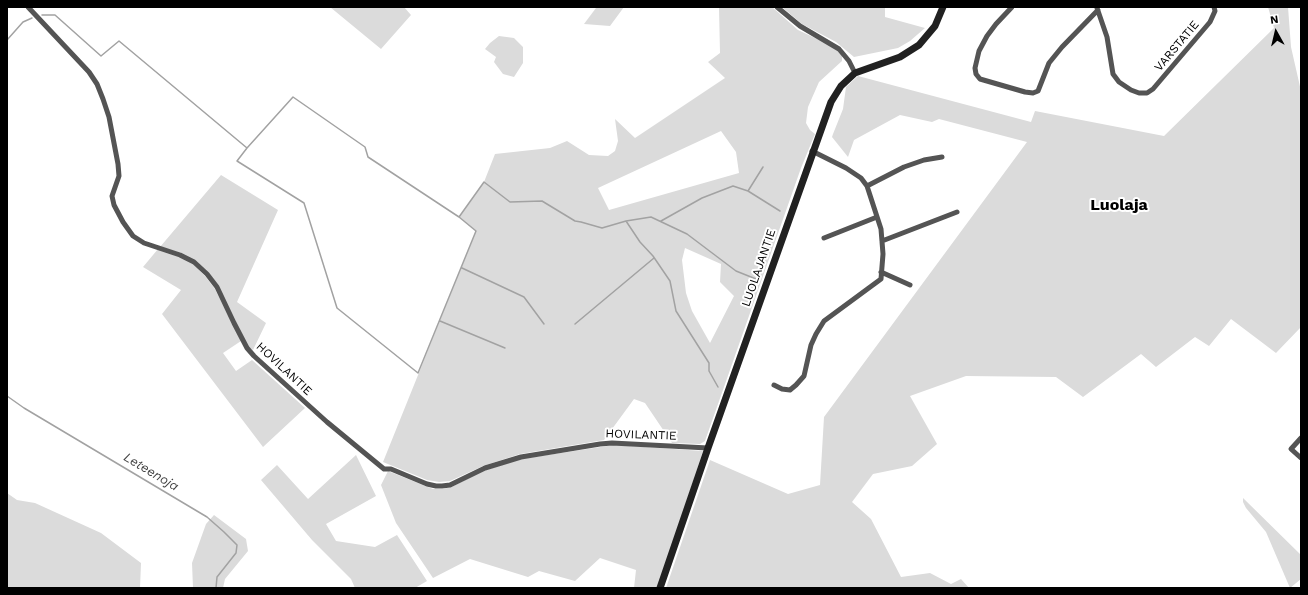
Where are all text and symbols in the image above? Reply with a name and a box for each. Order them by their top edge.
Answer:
north arrow [1256,12,1296,52]
text: N [1269,13,1279,27]
street label: VARSTATIE [1152,18,1202,74]
district label: Luolaja [1090,195,1148,215]
street label: LUOLAJANTIE [739,227,779,309]
street label: HOVILANTIE [253,339,315,399]
street label: HOVILANTIE [605,427,677,443]
water label: Leteenoja [121,450,181,494]

